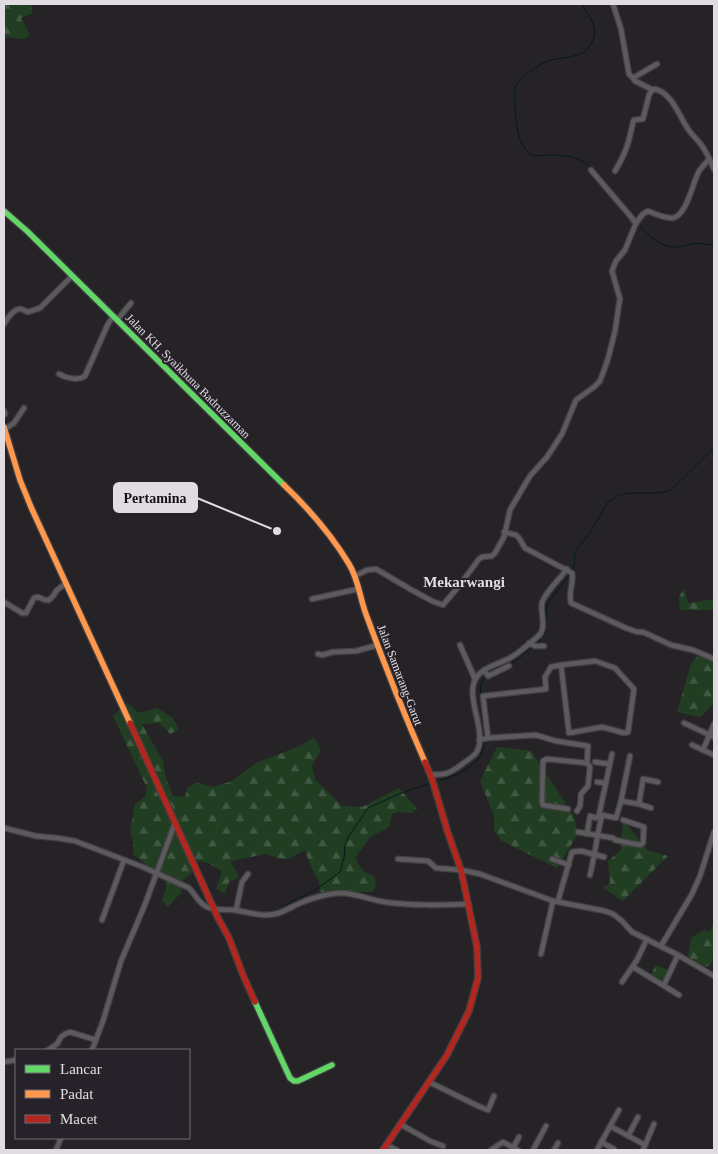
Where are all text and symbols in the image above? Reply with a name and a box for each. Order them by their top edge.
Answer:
street label: Jalan KH. Syaikhuna Badruzzaman [123,311,253,441]
callout: Pertamina [114,483,197,512]
text: Pertamina [124,491,186,506]
district label: Mekarwangi [423,574,505,590]
street label: Jalan Samarang-Garut [374,623,426,728]
legend [15,1049,190,1139]
text: Lancar [60,1061,102,1077]
text: Padat [60,1086,94,1102]
text: Macet [60,1111,98,1127]

